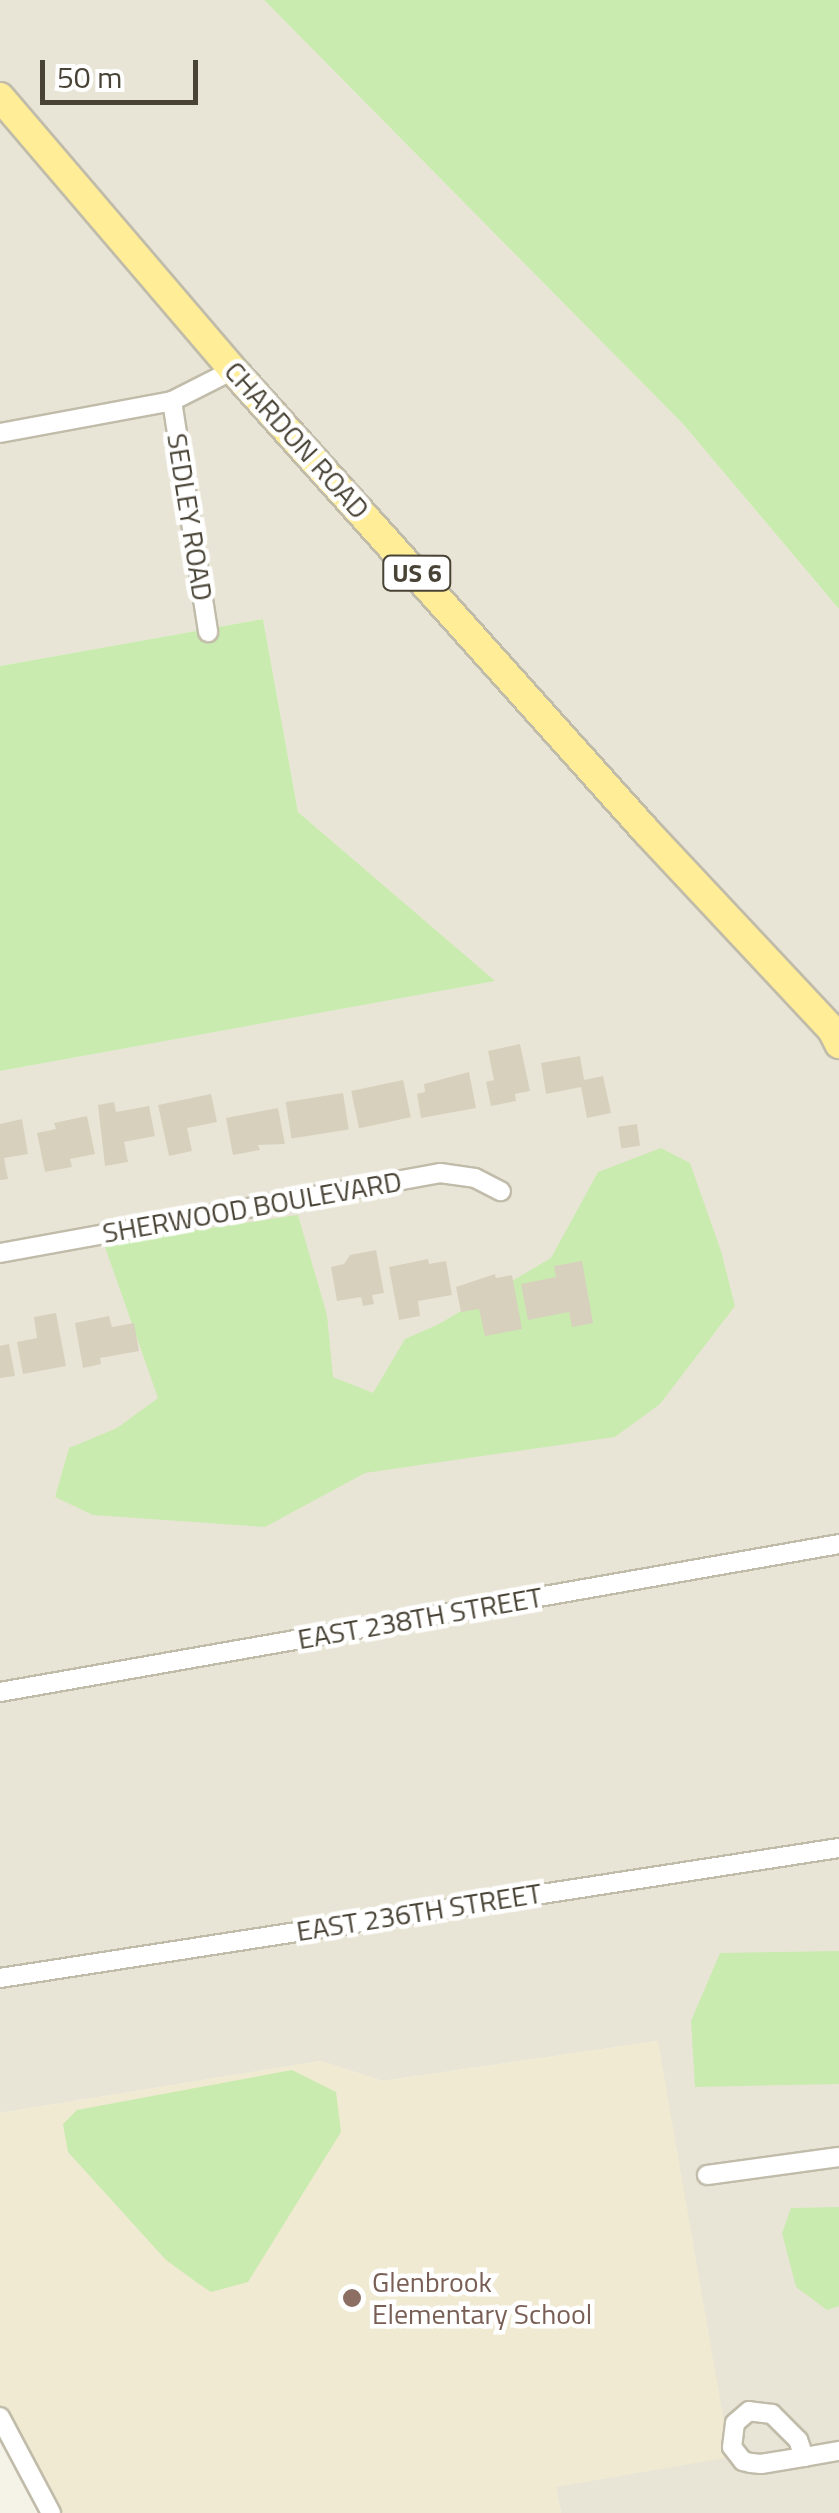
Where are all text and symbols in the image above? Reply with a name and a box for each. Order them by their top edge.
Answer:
scale bar [45,40,202,102]
text: 50 m [57,54,122,100]
street label: CHARDON ROAD [218,355,376,525]
street label: SEDLEY ROAD [160,431,220,603]
road number: US 6 [382,553,452,593]
street label: SHERWOOD BOULEVARD [100,1164,404,1250]
street label: EAST 238TH STREET [295,1580,545,1656]
street label: EAST 236TH STREET [294,1876,544,1948]
place label: Glenbrook Elementary School [372,2265,592,2331]
marker: Glenbrook Elementary School [341,2287,363,2309]

